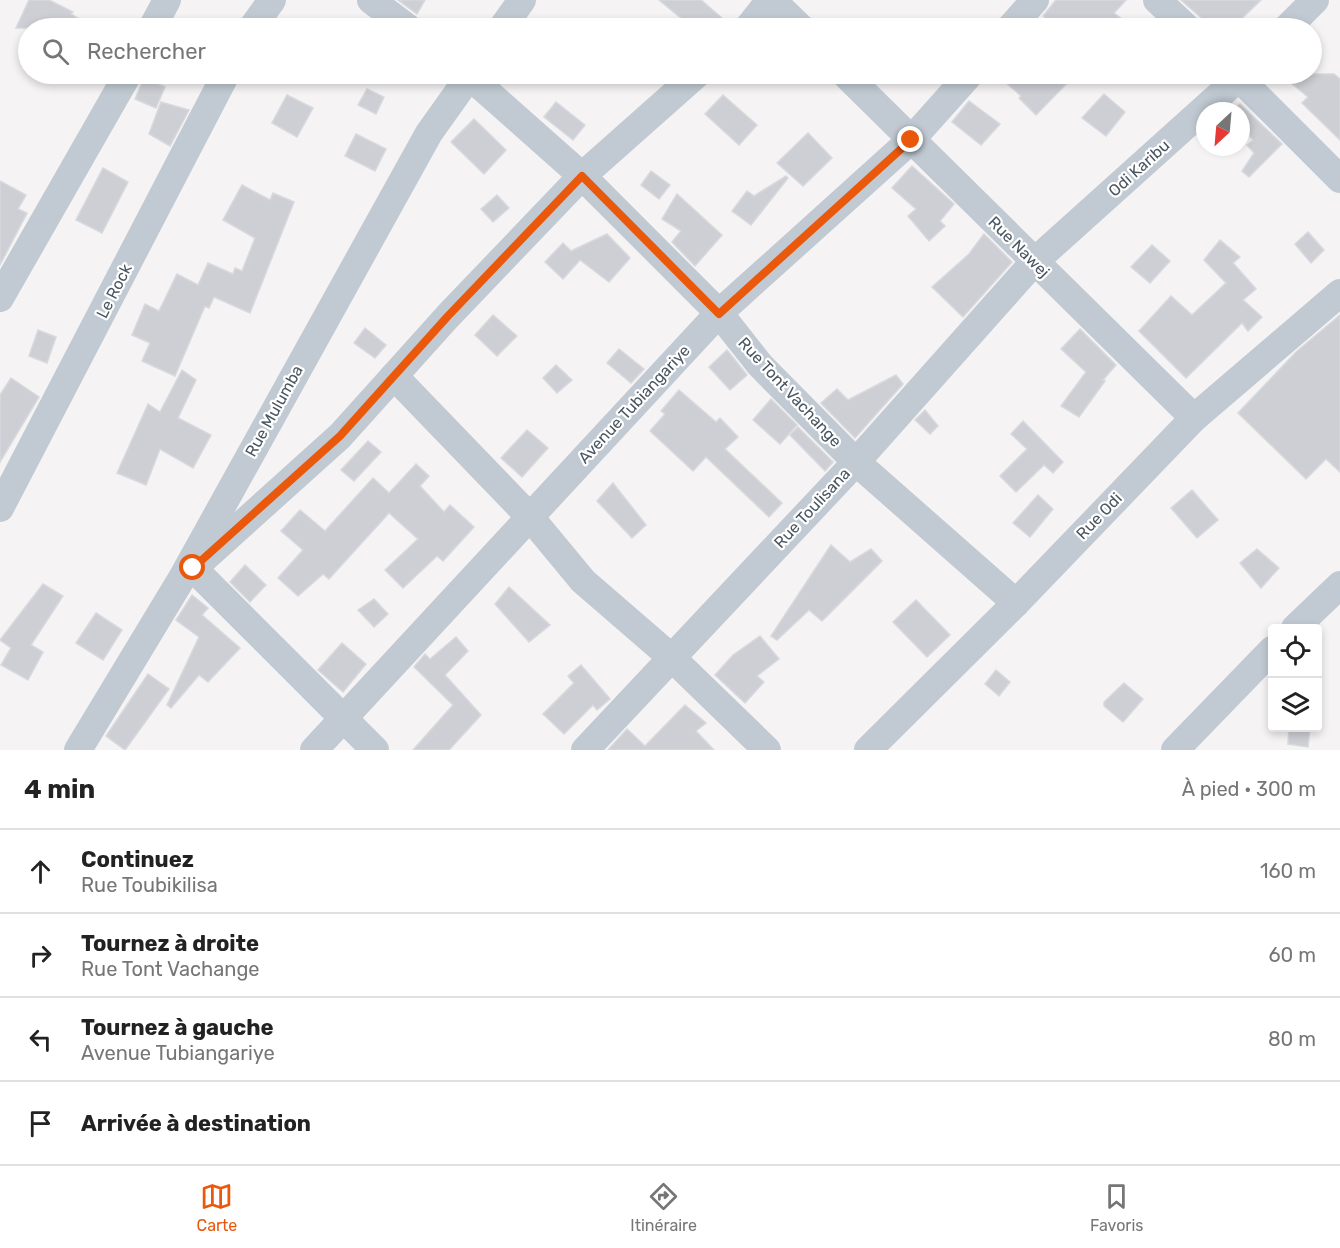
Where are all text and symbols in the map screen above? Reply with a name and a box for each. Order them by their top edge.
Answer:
search box [18,18,1322,84]
icon: search [39,35,72,68]
text: Rechercher [87,38,206,65]
north arrow [1196,102,1250,156]
route end [897,126,923,152]
street label: Odi Karibu [1105,136,1173,200]
street label: Rue Nawej [985,213,1053,281]
street label: Le Rock [92,260,136,321]
street label: Rue Tont Vachange [734,333,846,451]
street label: Avenue Tubiangariye [574,341,694,467]
street label: Rue Mulumba [241,362,307,460]
street label: Rue Toulisana [770,464,854,552]
street label: Rue Odi [1072,489,1126,543]
route start [179,554,205,580]
map controls [1268,624,1322,732]
button: locate [1268,624,1322,678]
button: layers [1268,678,1322,732]
text: 4 min [24,774,95,805]
text: À pied · 300 m [1182,777,1316,801]
text: Continuez [81,846,194,873]
icon: ahead [24,855,57,888]
text: 160 m [1260,859,1316,883]
text: Rue Toubikilisa [81,873,218,897]
text: Tournez à droite [81,930,259,957]
icon: right [24,939,57,972]
text: 60 m [1269,943,1316,967]
text: Rue Tont Vachange [81,957,260,981]
text: Tournez à gauche [81,1014,274,1041]
icon: left [24,1023,57,1056]
text: 80 m [1268,1027,1316,1051]
text: Avenue Tubiangariye [81,1041,275,1065]
icon: arrive [24,1107,57,1140]
text: Arrivée à destination [81,1110,311,1137]
tab: Carte [197,1180,237,1235]
tab: Itinéraire [630,1180,697,1235]
tab: Favoris [1090,1180,1143,1235]

